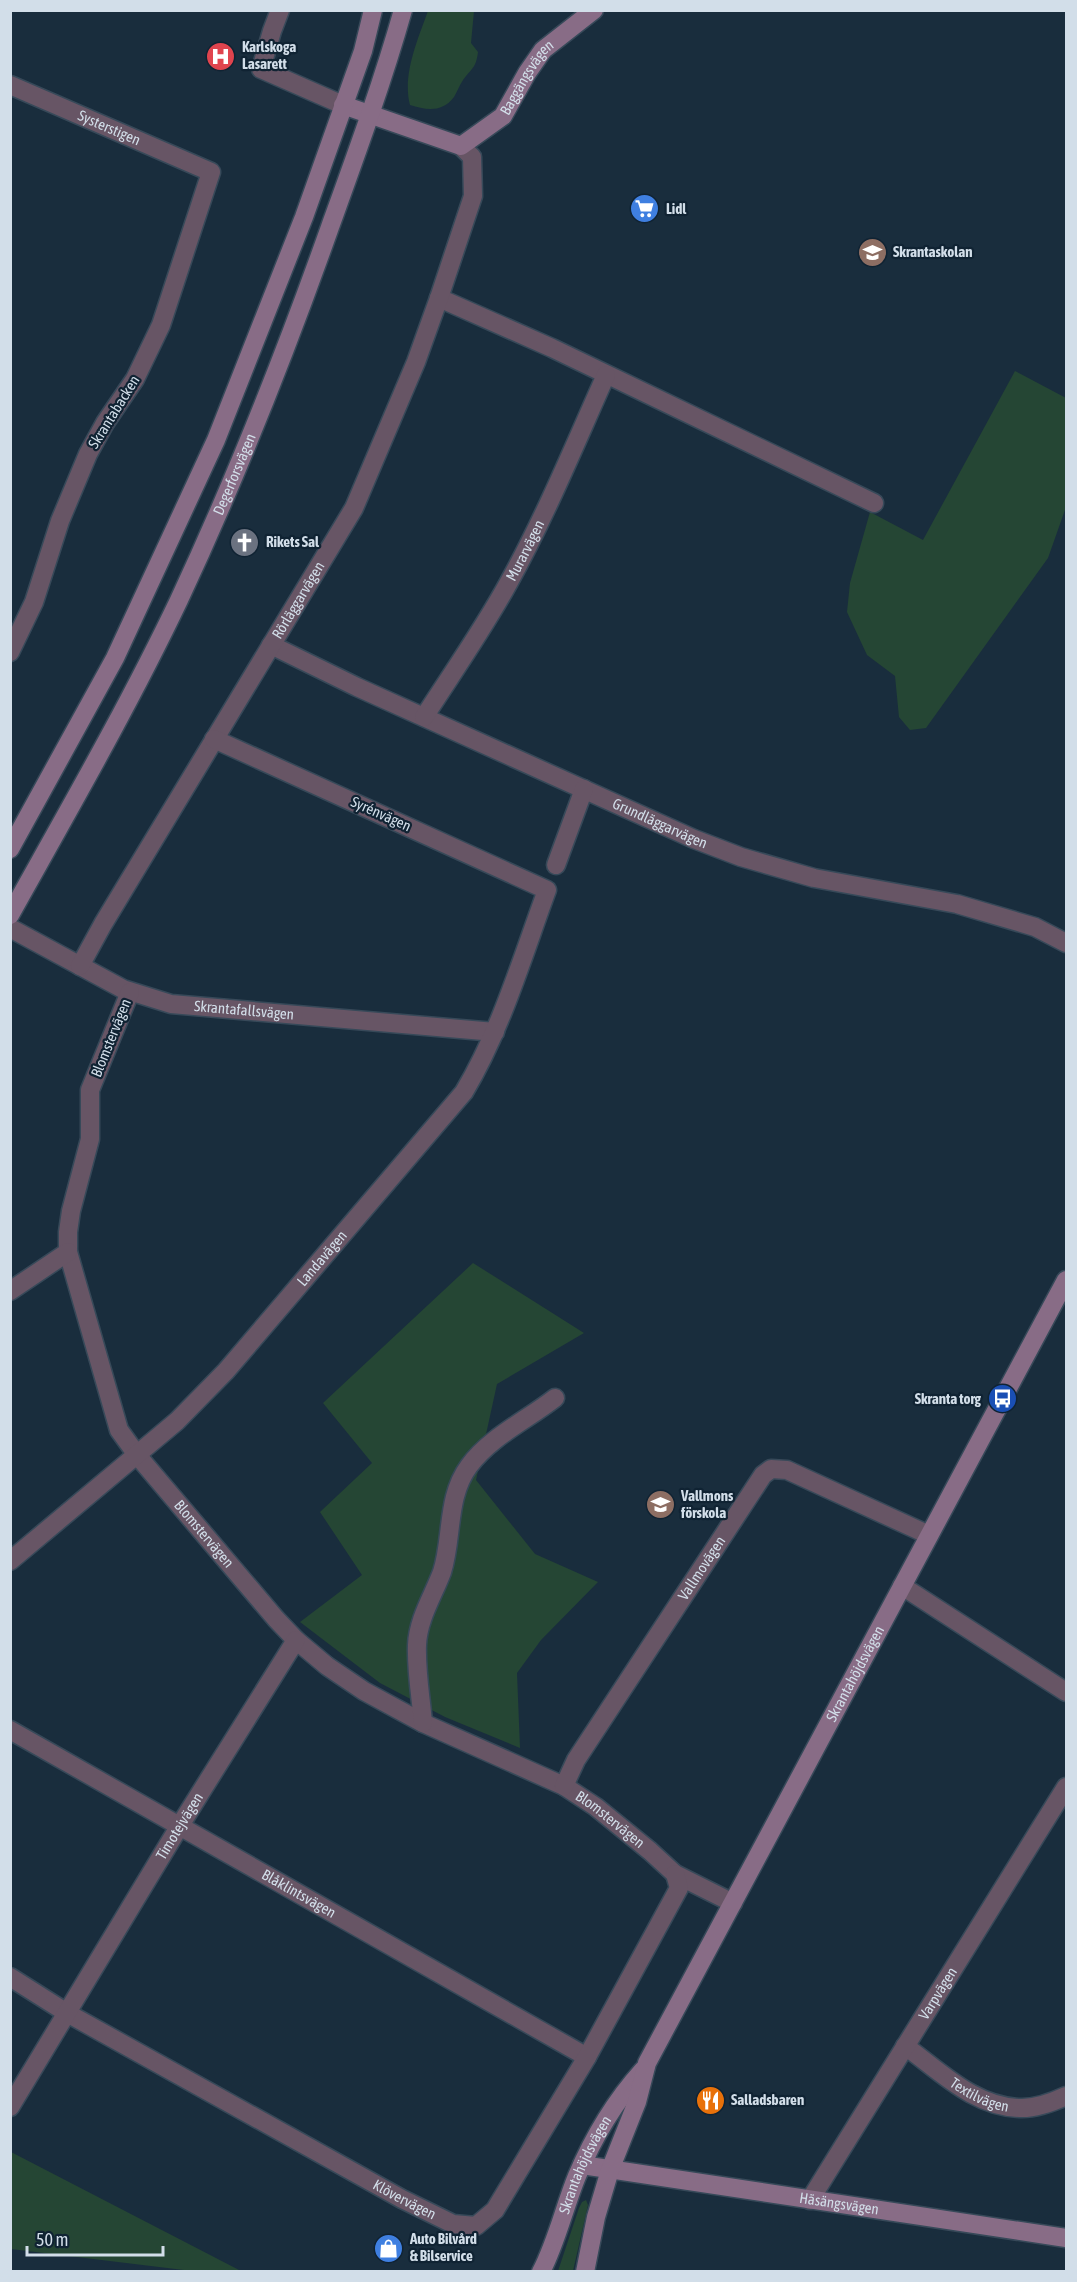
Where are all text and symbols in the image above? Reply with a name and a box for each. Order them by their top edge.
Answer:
street label: Baggängsvägen [496,36,557,118]
place label: Karlskoga Lasarett [242,38,296,72]
hospital icon: Karlskoga Lasarett [205,40,237,72]
street label: Systerstigen [75,106,143,148]
supermarket icon: Lidl [629,193,661,225]
place label: Lidl [666,200,687,217]
school or university icon: Skrantaskolan [856,236,888,268]
place label: Skrantaskolan [893,243,972,260]
street label: Skrantabacken [84,372,143,451]
street label: Degerforsvägen [209,431,259,517]
street label: Murarvägen [502,517,547,584]
church icon: Rikets Sal [229,526,261,558]
place label: Rikets Sal [266,533,320,550]
street label: Rörläggarvägen [268,558,328,642]
street label: Syrénvägen [348,793,414,834]
street label: Grundläggarvägen [610,794,710,851]
street label: Blomstervägen [87,996,134,1079]
street label: Skrantafallsvägen [193,997,295,1023]
street label: Landavägen [293,1227,350,1289]
bus stop icon: Skranta torg [986,1383,1018,1415]
place label: Skranta torg [915,1390,982,1407]
place label: Vallmons förskola [680,1487,734,1521]
school or university icon: Vallmons förskola [644,1489,676,1521]
street label: Blomstervägen [171,1497,238,1571]
street label: Vallmovägen [674,1533,728,1603]
street label: Skrantahöjdsvägen [822,1623,887,1724]
street label: Blomstervägen [573,1787,648,1851]
street label: Timotejvägen [152,1789,206,1863]
street label: Blåklintsvägen [259,1866,339,1921]
street label: Varpvägen [915,1964,960,2023]
street label: Textilvägen [947,2074,1010,2115]
restaurant icon: Salladsbaren [694,2084,726,2116]
place label: Salladsbaren [731,2091,804,2108]
street label: Skrantahöjdsvägen [555,2112,614,2216]
street label: Klövervägen [370,2176,439,2222]
street label: Häsängsvägen [798,2189,880,2218]
scale bar [27,2219,164,2257]
text: 50 m [36,2229,68,2250]
place label: Auto Bilvård & Bilservice [409,2230,477,2264]
shop icon: Auto Bilvård & Bilservice [373,2232,405,2264]

